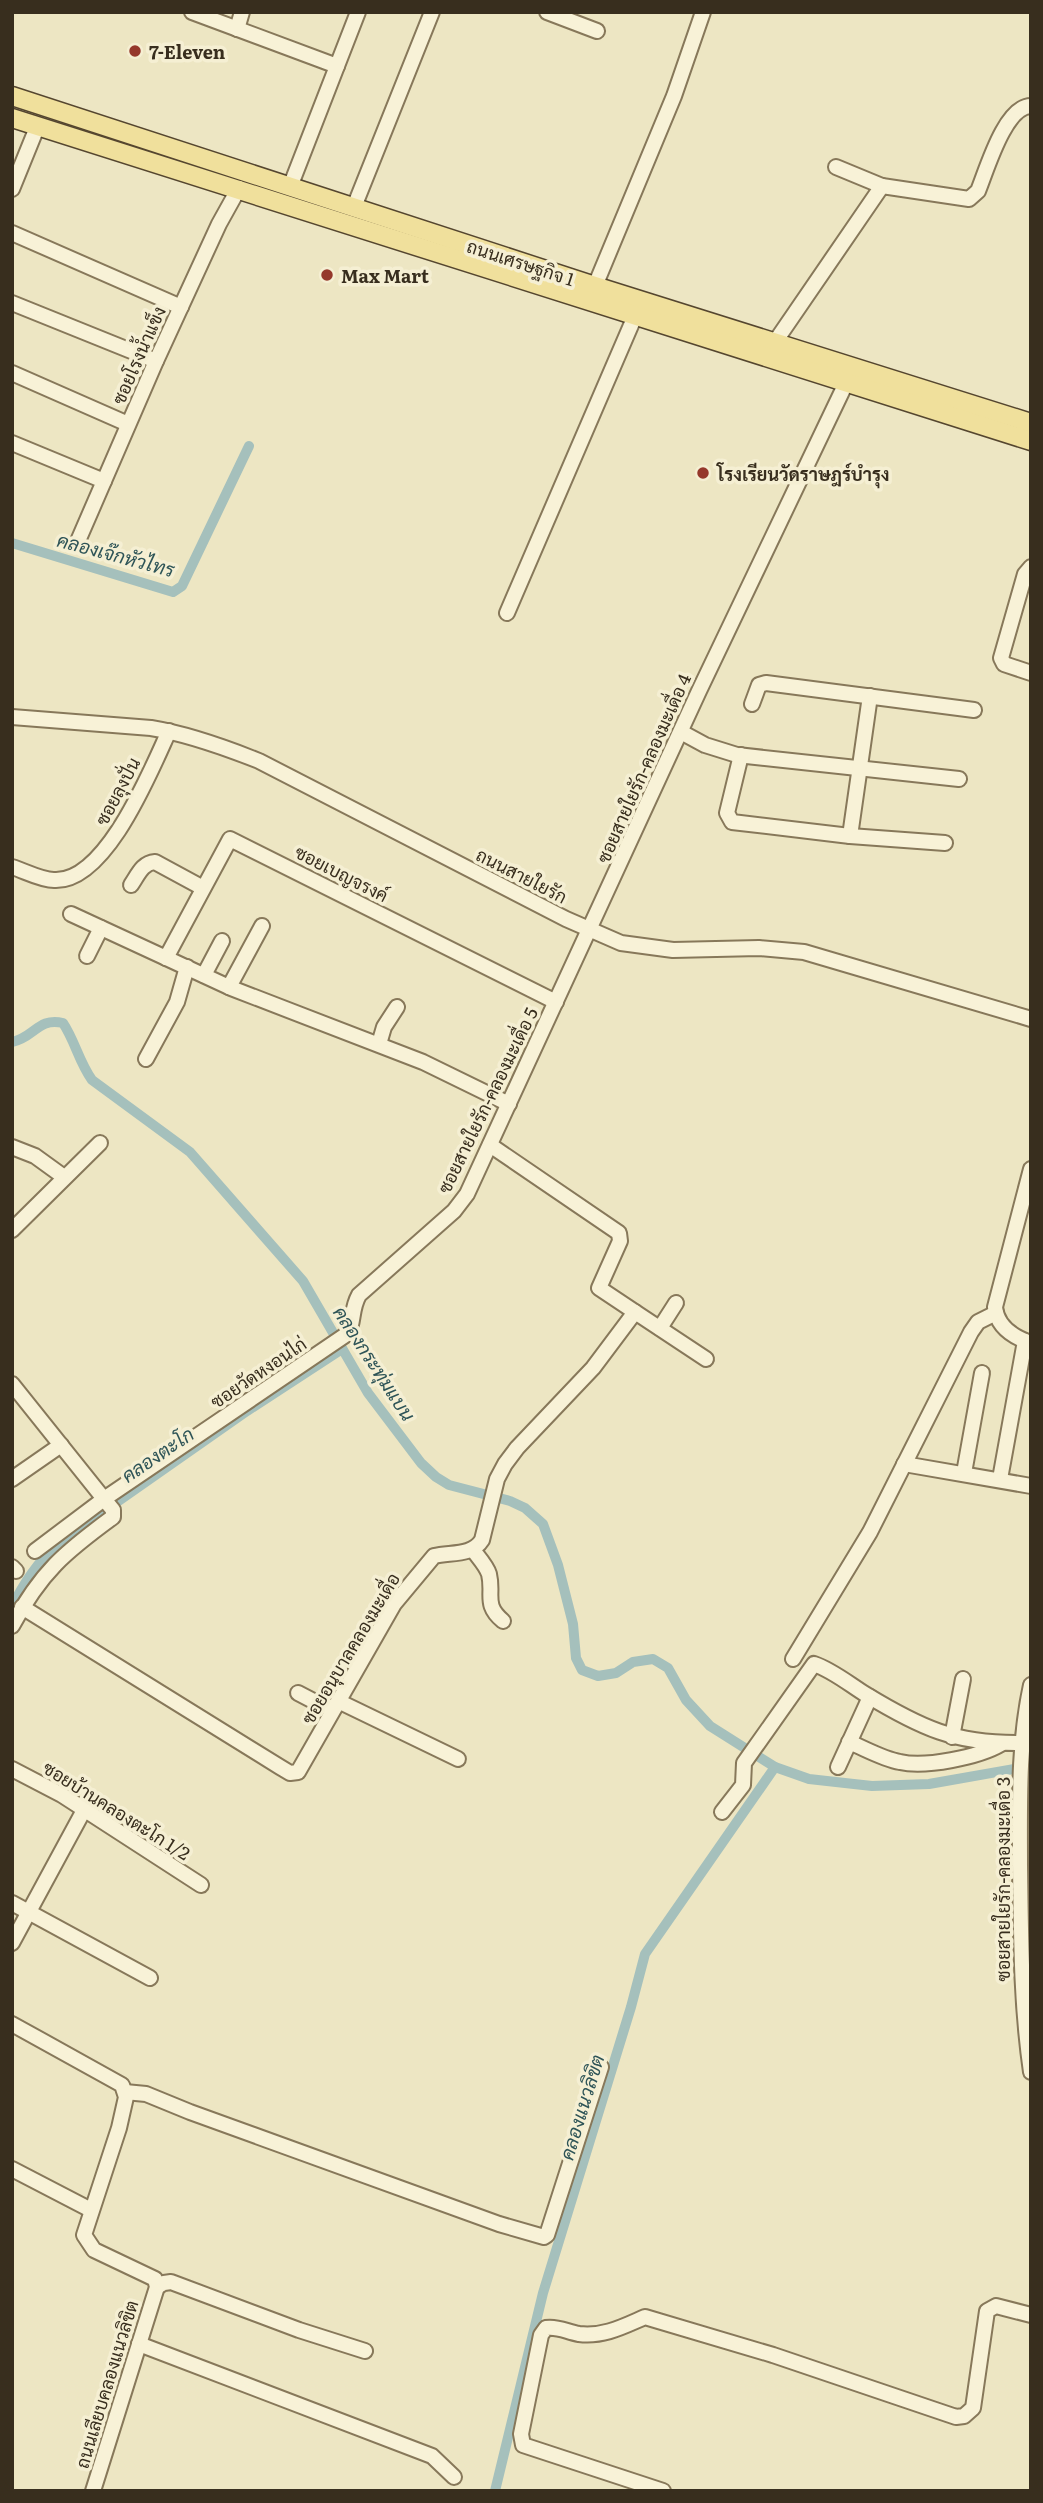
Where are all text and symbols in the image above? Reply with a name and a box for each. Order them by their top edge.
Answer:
place label: 7-Eleven [149,38,226,65]
marker: 7-Eleven [127,43,143,59]
street label: ถนนเศรษฐกิจ 1 [464,232,578,292]
place label: Max Mart [341,262,429,289]
marker: Max Mart [319,267,335,283]
street label: ซอยโรงน้ำแข็ง [103,301,172,409]
place label: โรงเรียนวัดราษฎร์บํารุง [716,460,890,489]
marker: โรงเรียนวัดราษฎร์บํารุง [695,465,711,481]
water label: คลองเจ๊กหัวไทร [54,525,179,583]
street label: ซอยสายใยรัก-คลองมะเดื่อ 4 [588,668,697,867]
street label: ซอยลุงปั่น [87,752,146,830]
street label: ซอยเบญจรงค์ [291,838,393,908]
street label: ถนนสายใยรัก [472,840,572,910]
street label: ซอยสายใยรัก-คลองมะเดื่อ 5 [429,1002,544,1198]
water label: คลองกระทุ่มแบน [327,1300,423,1426]
street label: ซอยวัดหงอนไก่ [204,1330,312,1414]
water label: คลองตะโก [115,1419,199,1489]
street label: ซอยอนุบาลคลองมะเดื่อ [293,1567,406,1729]
street label: ซอยบ้านคลองตะโก 1/2 [38,1754,196,1866]
street label: ซอยสายใยรัก-คลองมะเดื่อ 3 [988,1777,1016,1981]
water label: คลองแนวลิขิต [552,2051,610,2163]
street label: ถนนเลียบคลองแนวลิขิต [68,2297,144,2471]

